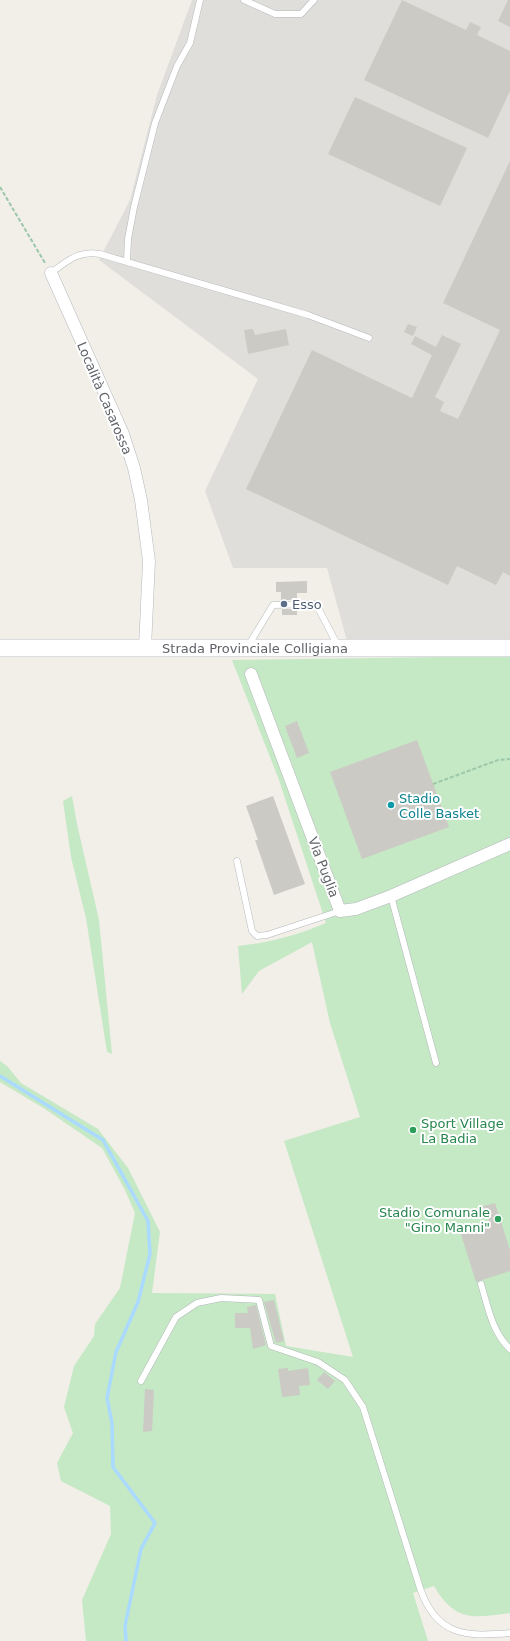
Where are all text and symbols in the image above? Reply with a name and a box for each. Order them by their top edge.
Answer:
street label: Località Casarossa [74,340,135,457]
place label: Esso [292,597,322,612]
marker: Esso [279,599,289,609]
street label: Strada Provinciale Colligiana [162,641,348,656]
place label: Stadio Colle Basket [399,791,479,821]
marker: Stadio Colle Basket [386,800,396,810]
street label: Via Puglia [305,835,342,900]
place label: Sport Village La Badia [421,1116,504,1146]
marker: Sport Village La Badia [408,1125,418,1135]
place label: Stadio Comunale "Gino Manni" [379,1205,490,1235]
marker: Stadio Comunale "Gino Manni" [493,1214,503,1224]

